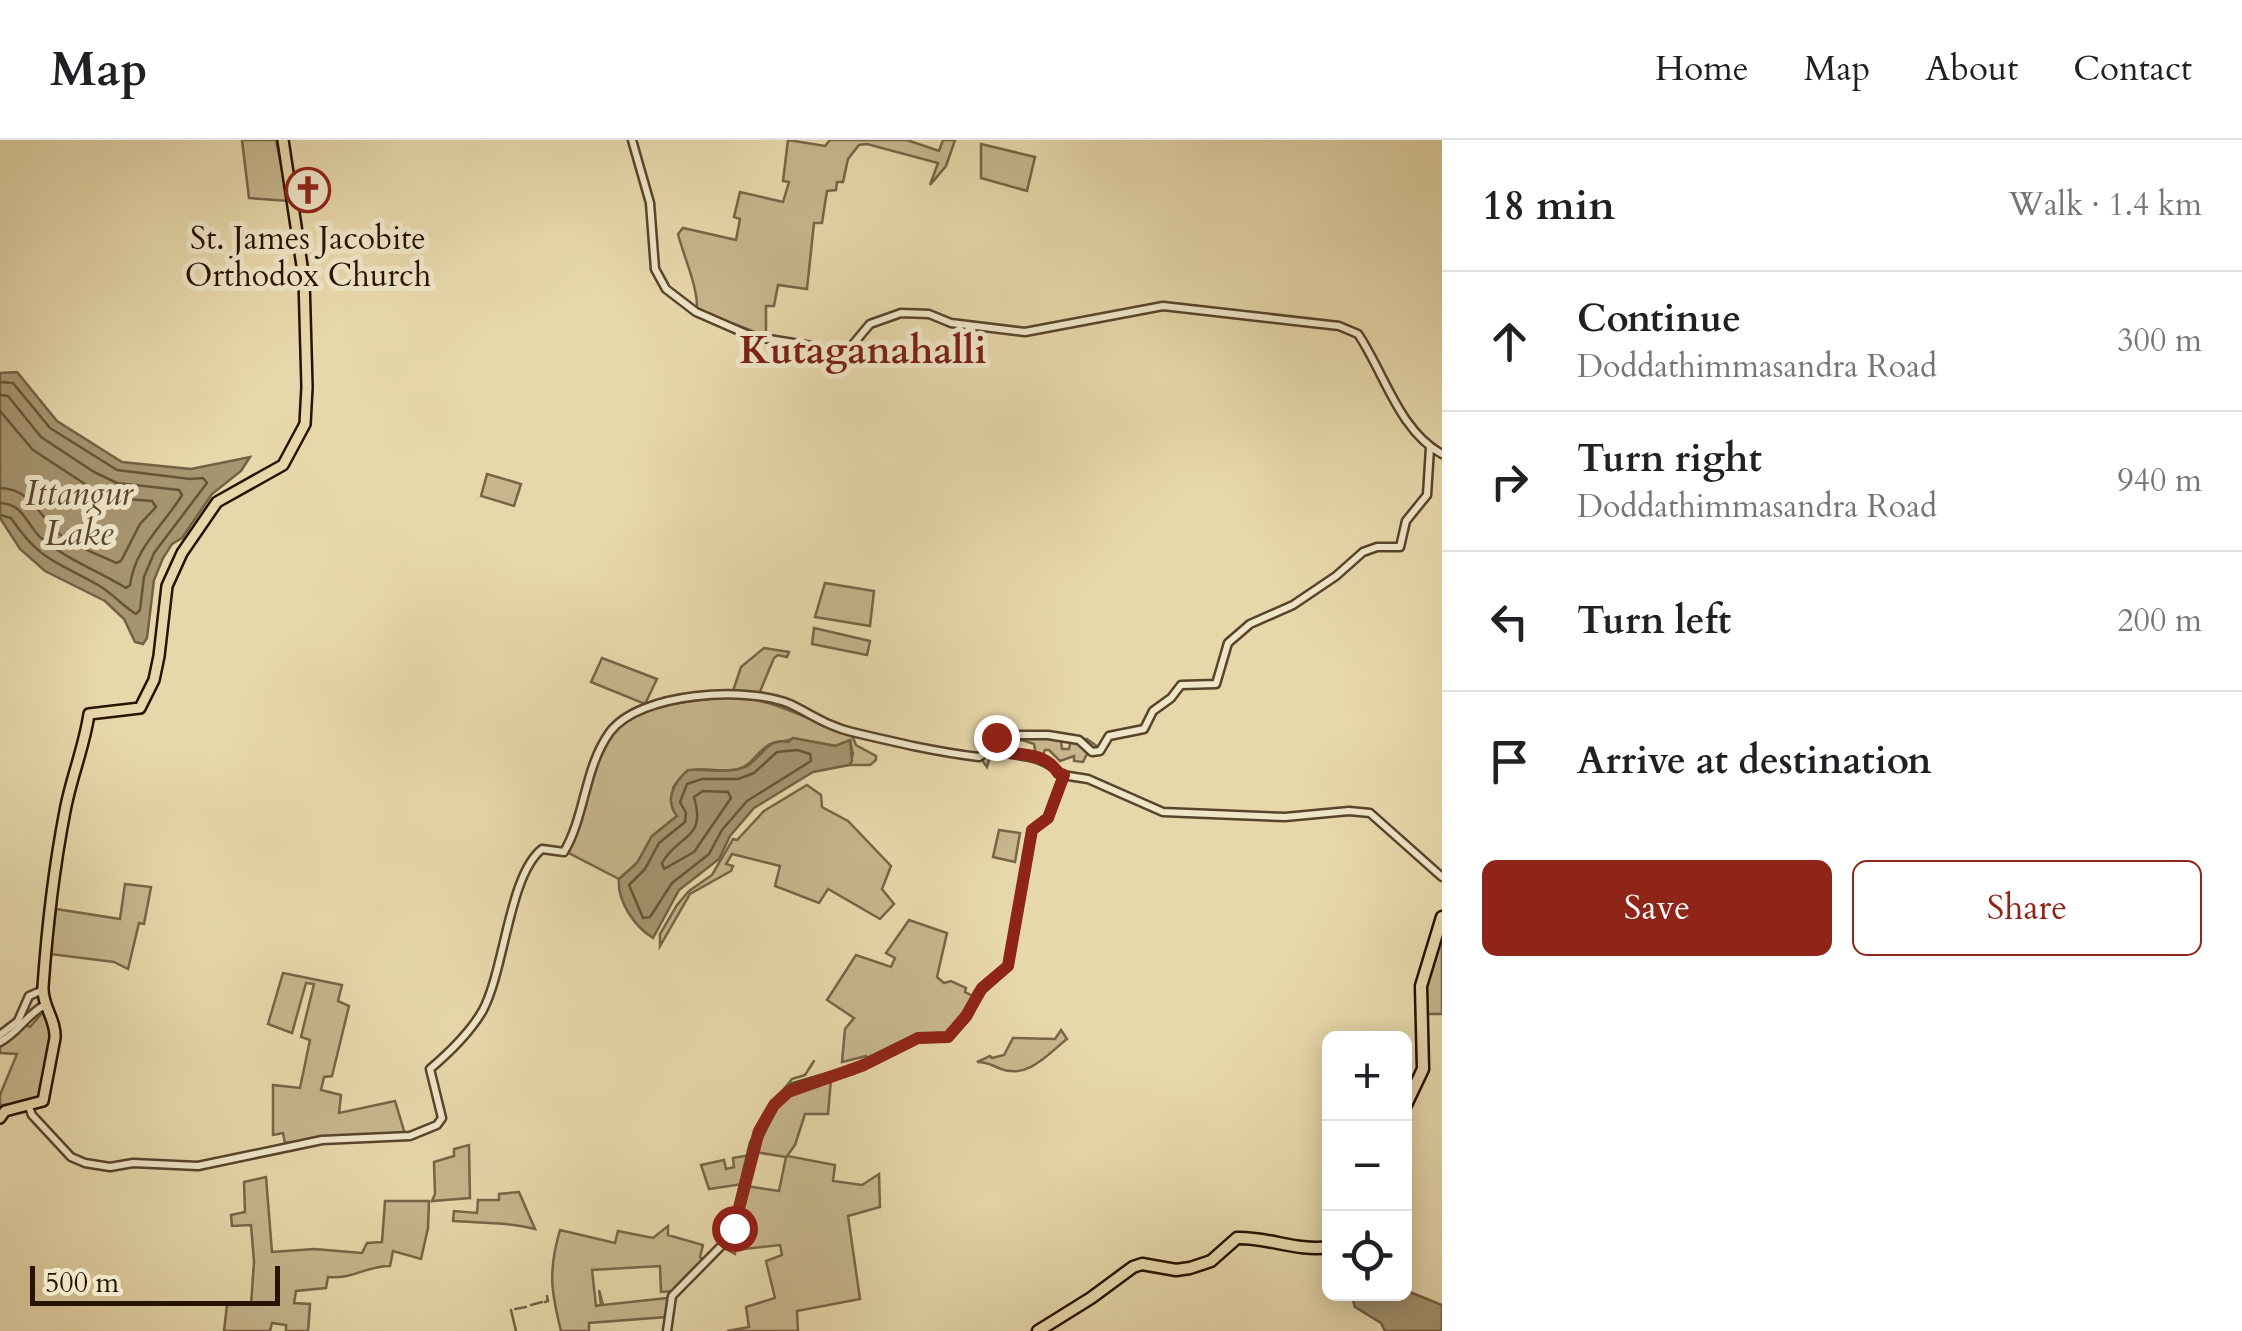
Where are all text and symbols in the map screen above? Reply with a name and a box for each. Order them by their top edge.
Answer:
text: Map [50,37,148,102]
text: Home [1655,45,1749,93]
text: Map [1804,45,1870,93]
text: About [1925,45,2018,93]
text: Contact [2073,45,2192,93]
church icon: St. James Jacobite Orthodox Church [285,167,331,213]
text: 18 min [1482,177,1615,234]
text: Walk · 1.4 km [2009,183,2202,227]
place label: St. James Jacobite Orthodox Church [185,217,432,298]
text: Continue [1577,293,1741,345]
icon: ahead [1482,314,1537,369]
text: 300 m [2117,319,2202,363]
district label: Kutaganahalli [740,325,987,377]
text: Doddathimmasandra Road [1577,345,1937,389]
text: Turn right [1577,433,1762,485]
icon: right [1482,454,1537,509]
text: 940 m [2117,459,2202,503]
water label: Ittangur Lake [25,470,135,558]
text: Doddathimmasandra Road [1577,485,1937,529]
icon: left [1482,594,1537,649]
text: Turn left [1577,595,1731,647]
text: 200 m [2117,599,2202,643]
route end [974,715,1020,761]
icon: arrive [1482,734,1537,789]
text: Arrive at destination [1577,735,1932,787]
button: Save [1482,860,1832,956]
button: Share [1852,860,2202,956]
map controls [1322,1031,1412,1301]
button: + [1322,1031,1412,1121]
button: − [1322,1121,1412,1211]
route start [712,1206,758,1252]
button: locate [1322,1211,1412,1301]
scale bar [30,1261,280,1306]
text: 500 m [45,1264,119,1302]

